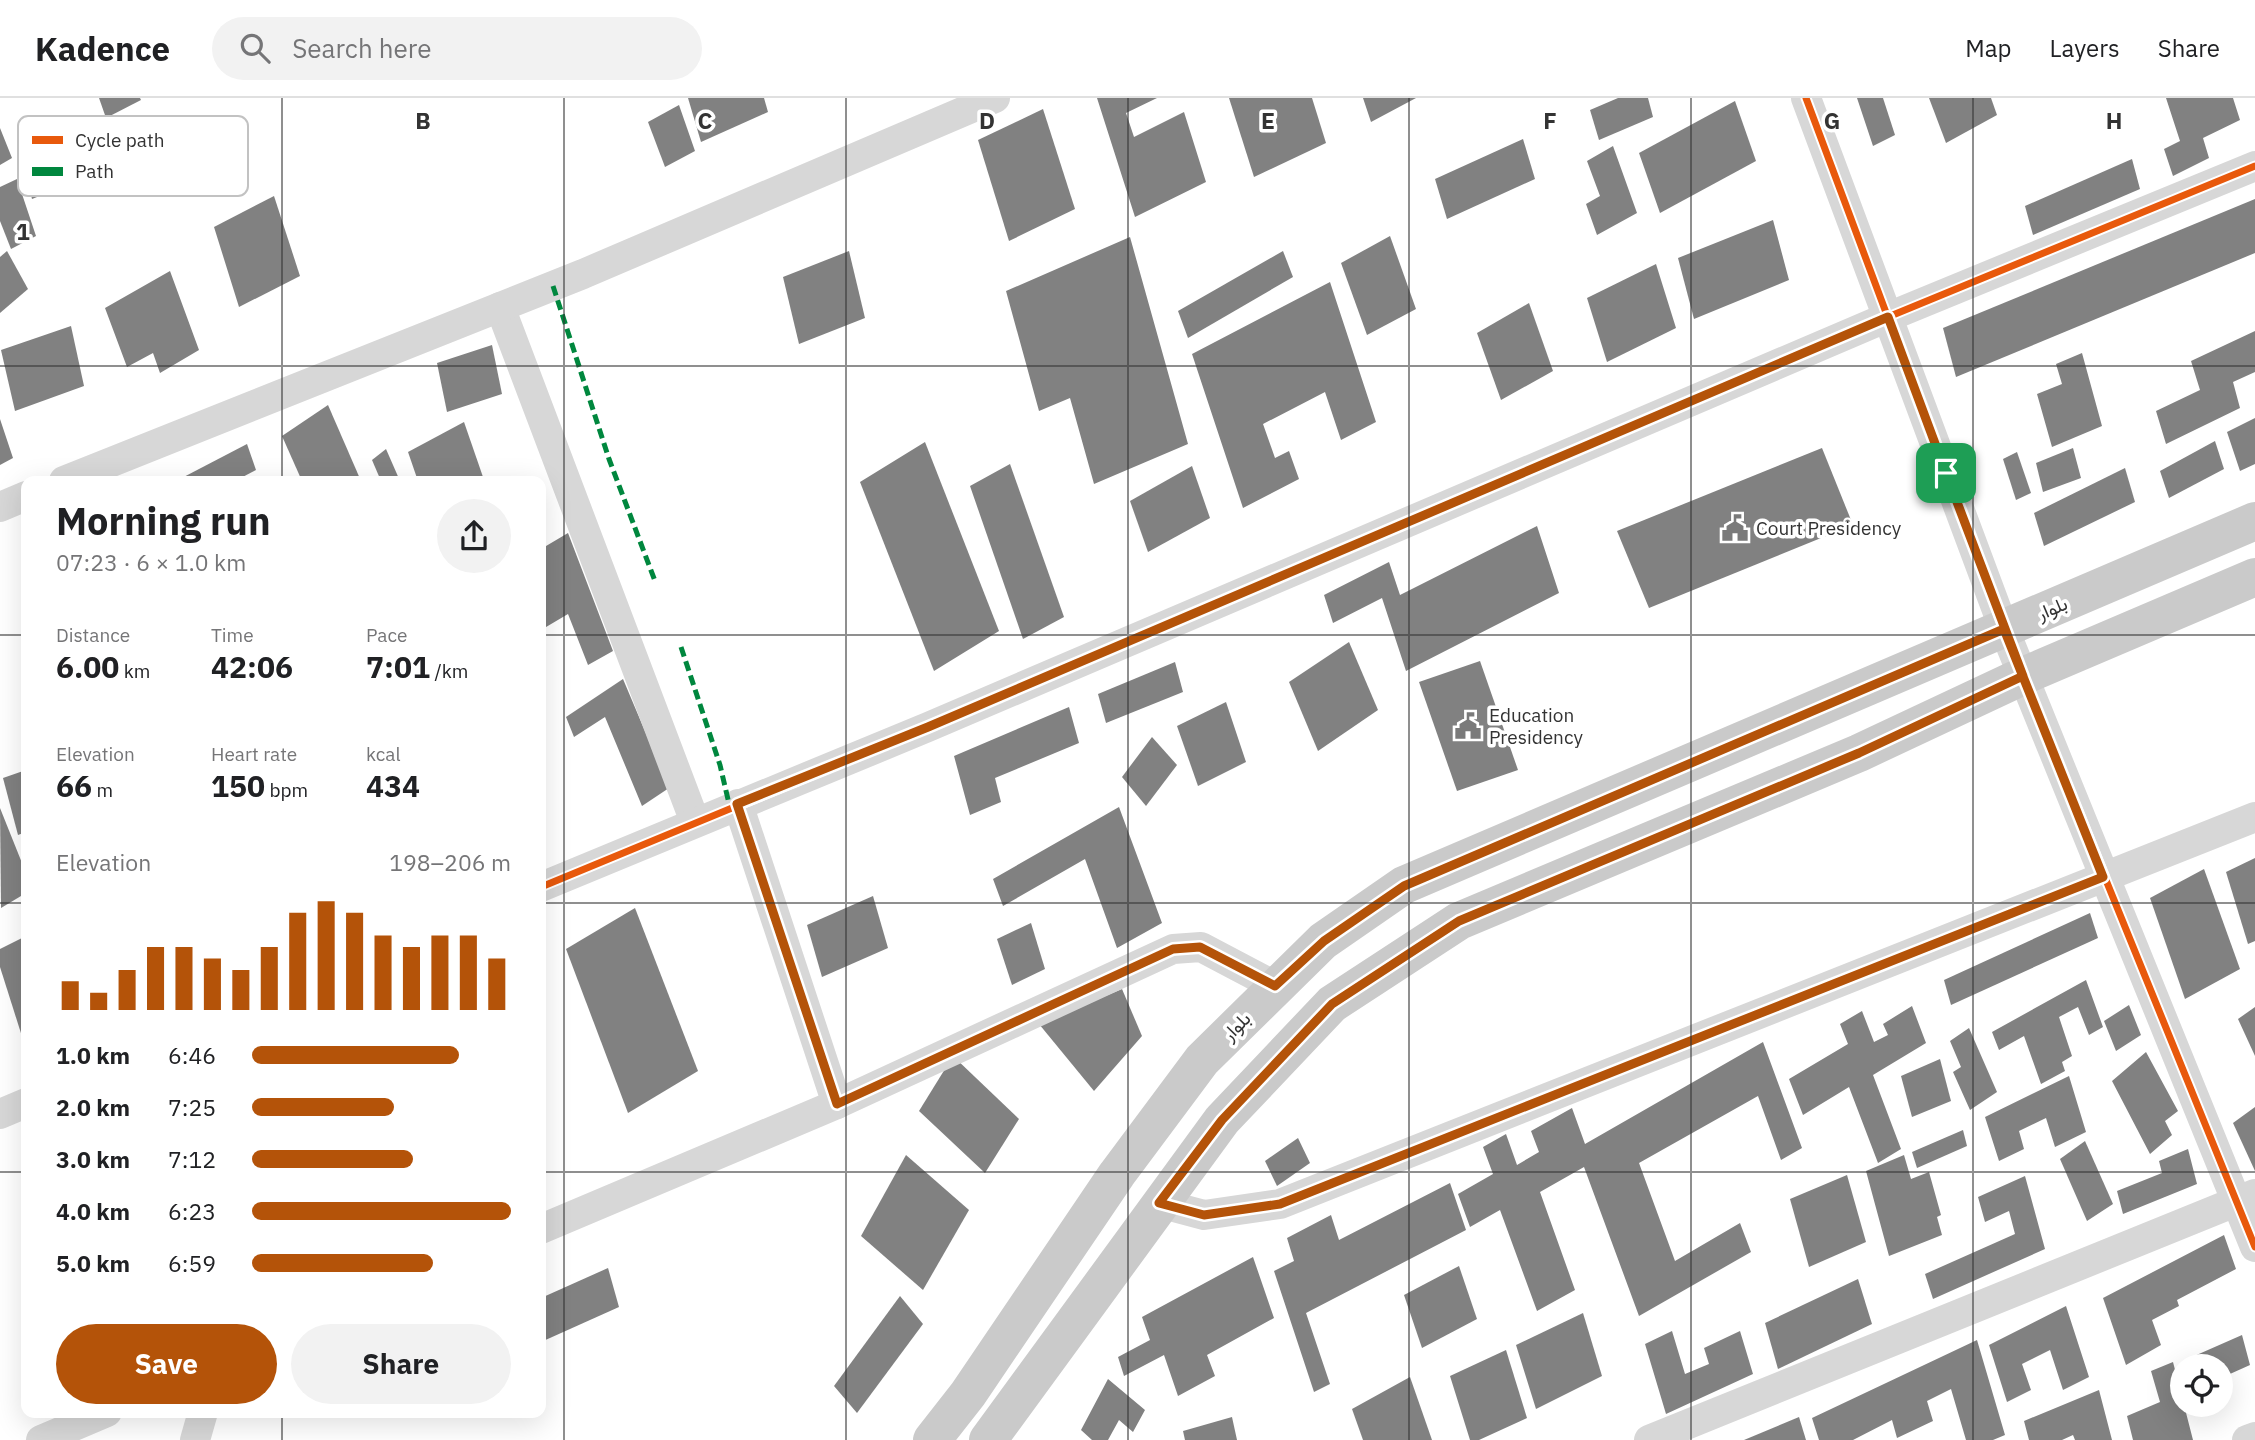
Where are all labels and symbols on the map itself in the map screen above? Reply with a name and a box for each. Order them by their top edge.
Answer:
text: B [415,105,431,135]
text: C [698,105,713,135]
text: D [979,105,995,135]
text: E [1261,105,1275,135]
text: F [1543,105,1557,135]
text: G [1824,105,1840,135]
text: H [2106,105,2122,135]
legend [18,116,248,196]
text: Cycle path [75,128,164,152]
text: Path [75,159,114,183]
text: 1 [16,216,30,246]
pin [1916,443,1976,503]
public building icon: Court Presidency [1720,513,1750,543]
place label: Court Presidency [1756,516,1902,540]
street label: بلوار [2032,591,2071,625]
place label: Education Presidency [1489,703,1583,749]
public building icon: Education Presidency [1453,711,1483,741]
street label: بلوار [1216,1007,1255,1046]

